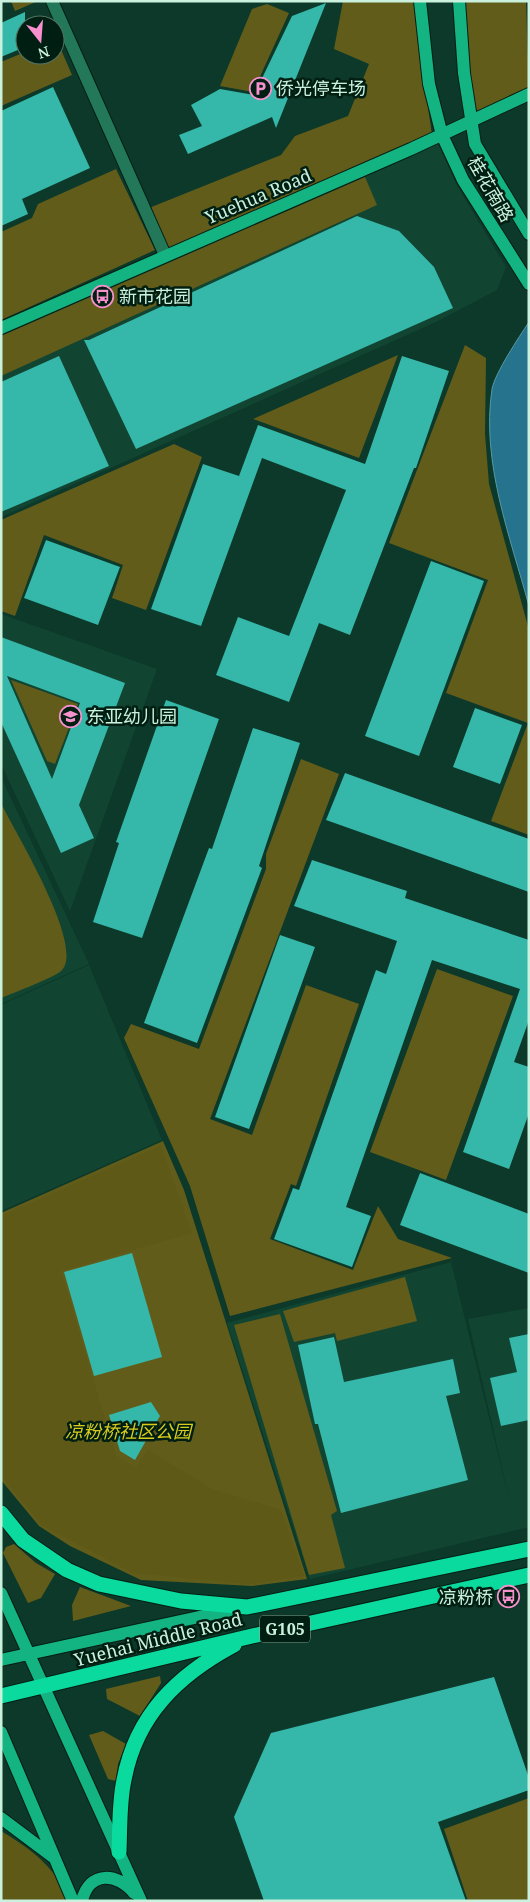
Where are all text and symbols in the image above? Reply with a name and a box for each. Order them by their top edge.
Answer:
north arrow [15,15,65,65]
text: N [36,42,52,64]
parking icon: 侨光停车场 [248,76,272,100]
place label: 侨光停车场 [276,76,366,100]
street label: 桂花南路 [463,152,519,226]
street label: Yuehua Road [200,163,315,230]
bus stop icon: 新市花园 [91,284,115,308]
place label: 新市花园 [119,284,191,308]
school or university icon: 东亚幼儿园 [59,704,83,728]
place label: 东亚幼儿园 [87,704,177,728]
park label: 凉粉桥社区公园 [65,1419,194,1443]
place label: 凉粉桥 [439,1585,493,1609]
bus stop icon: 凉粉桥 [497,1585,521,1609]
street label: Yuehai Middle Road [71,1607,245,1672]
road number: G105 [260,1616,310,1642]

